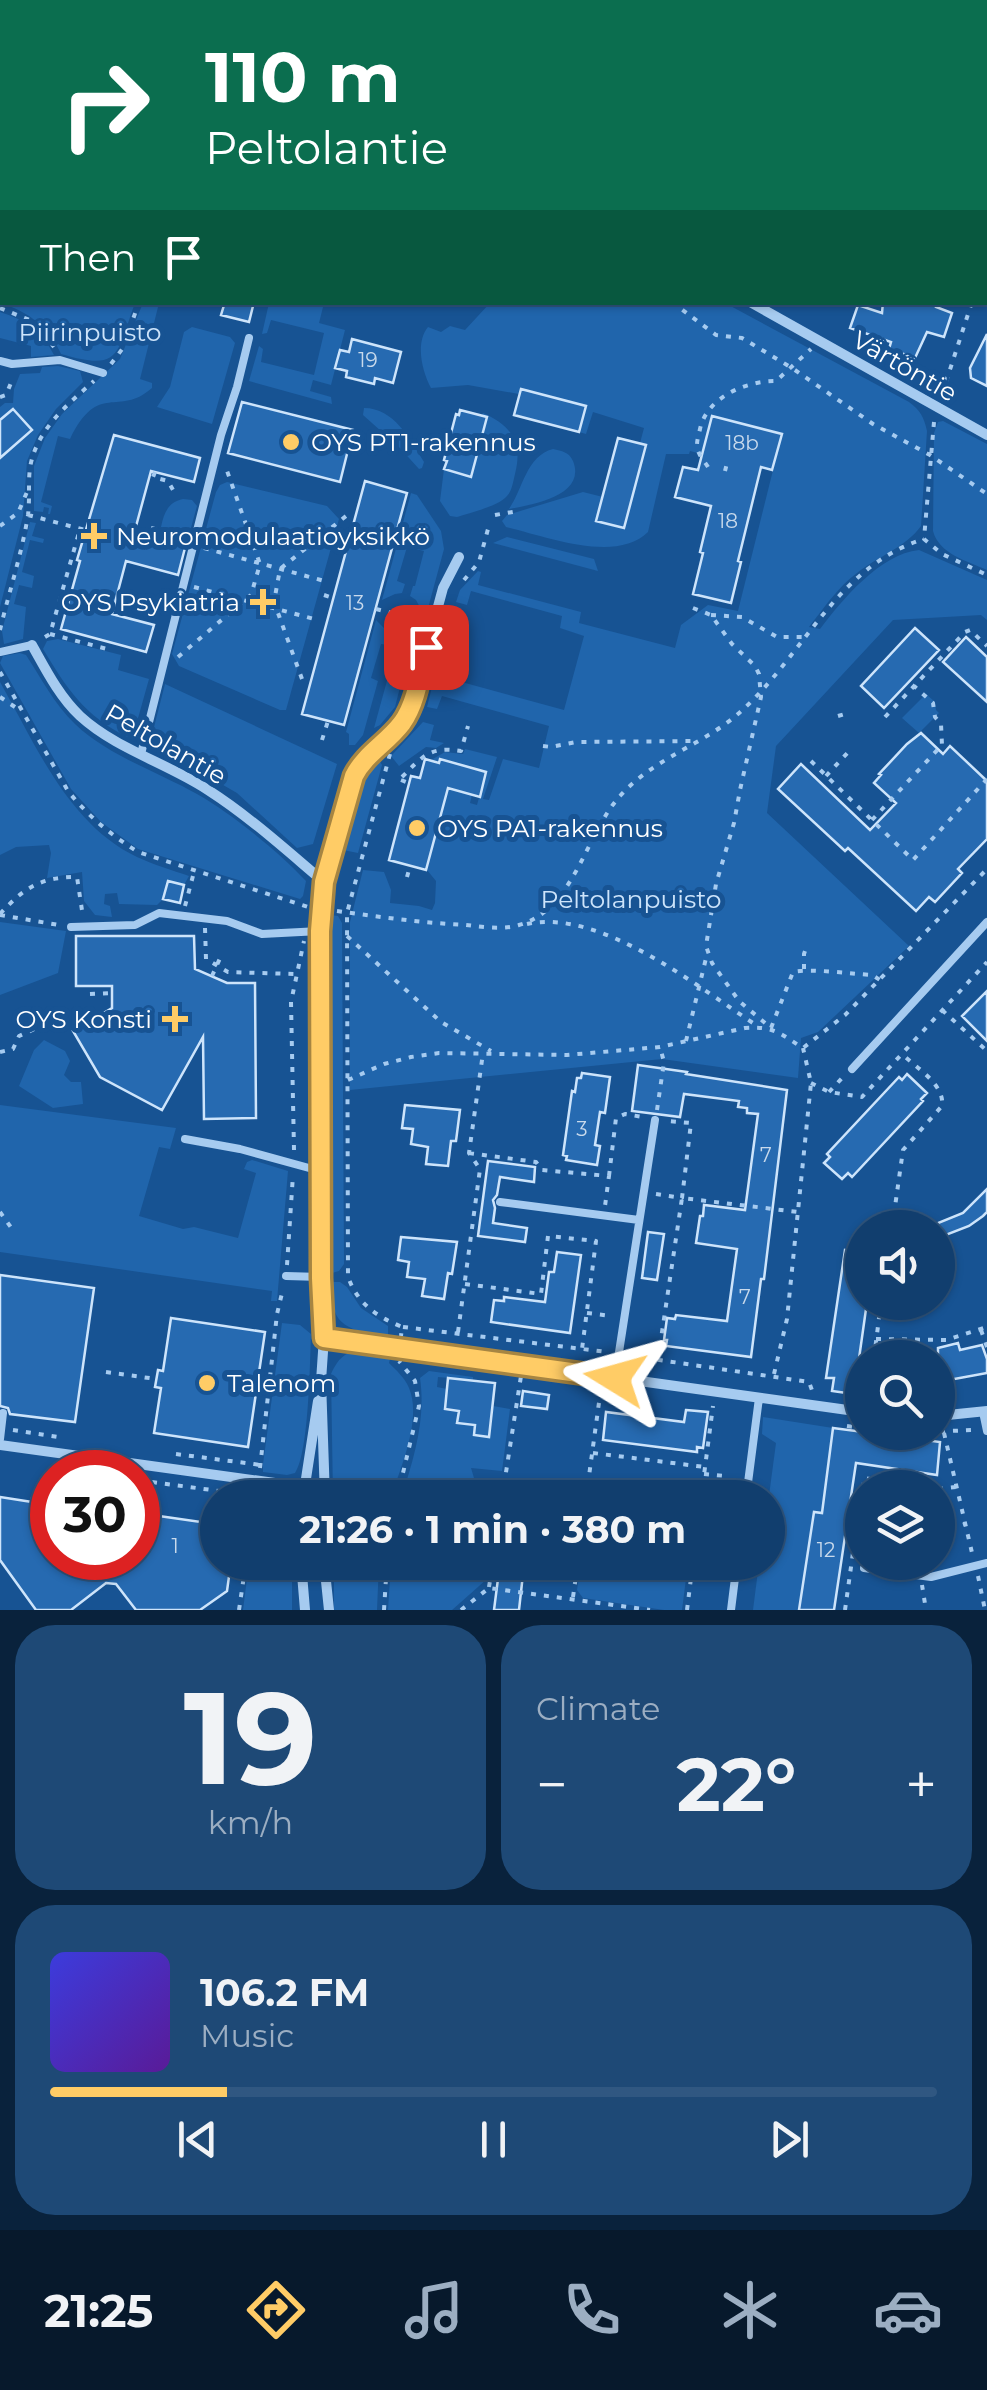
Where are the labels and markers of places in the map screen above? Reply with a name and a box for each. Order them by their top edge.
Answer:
place label: OYS PT1-rakennus [311,427,536,457]
marker: OYS PT1-rakennus [280,431,302,453]
place label: Neuromodulaatioyksikkö [116,521,430,551]
marker: Neuromodulaatioyksikkö [81,523,107,549]
place label: OYS Psykiatria [61,587,240,617]
marker: OYS Psykiatria [250,589,276,615]
pin [384,605,469,690]
place label: OYS PA1-rakennus [437,813,663,843]
marker: OYS PA1-rakennus [406,817,428,839]
place label: OYS Konsti [16,1004,152,1034]
marker: OYS Konsti [162,1006,188,1032]
place label: Talenom [227,1368,336,1398]
marker: Talenom [196,1372,218,1394]

